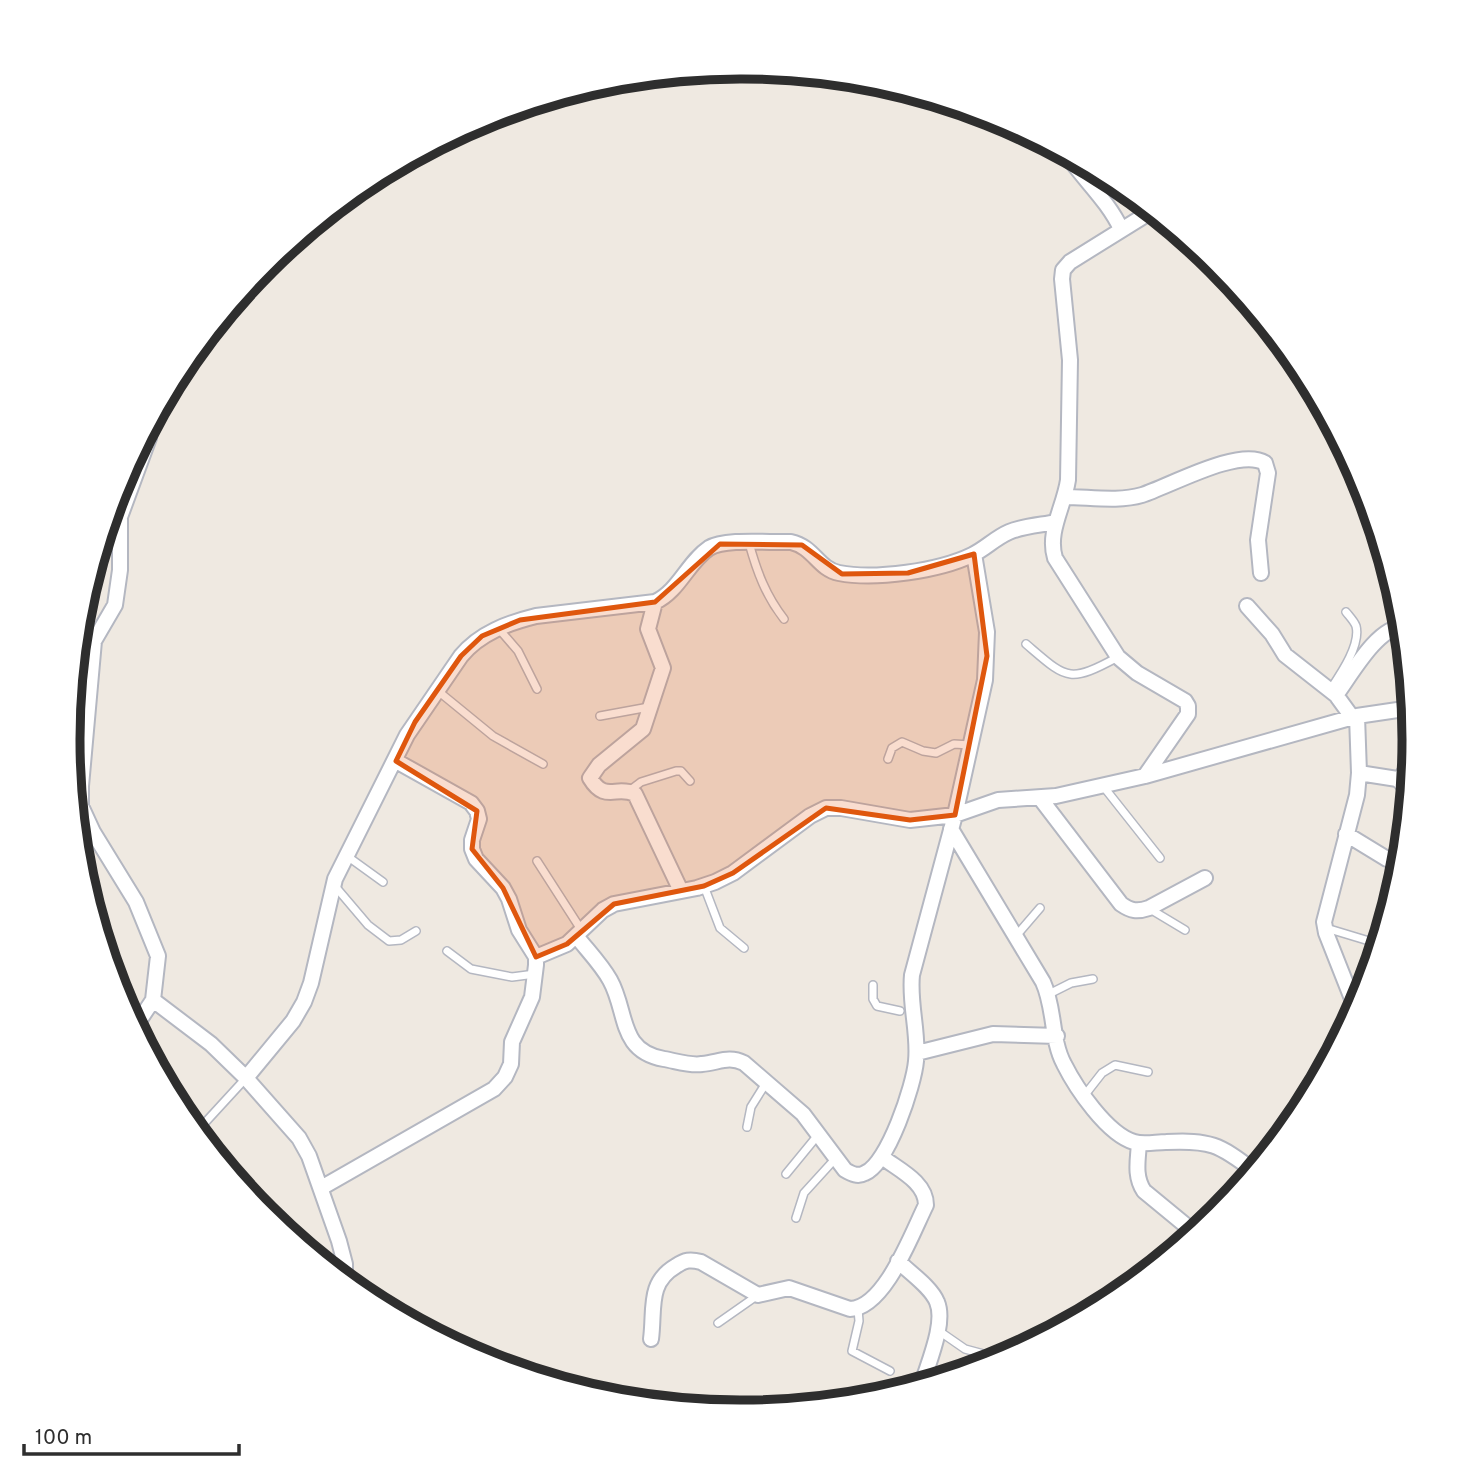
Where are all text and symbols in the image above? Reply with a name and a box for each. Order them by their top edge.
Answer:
scale bar [24,1412,240,1456]
text: 100 m [35,1425,92,1452]

